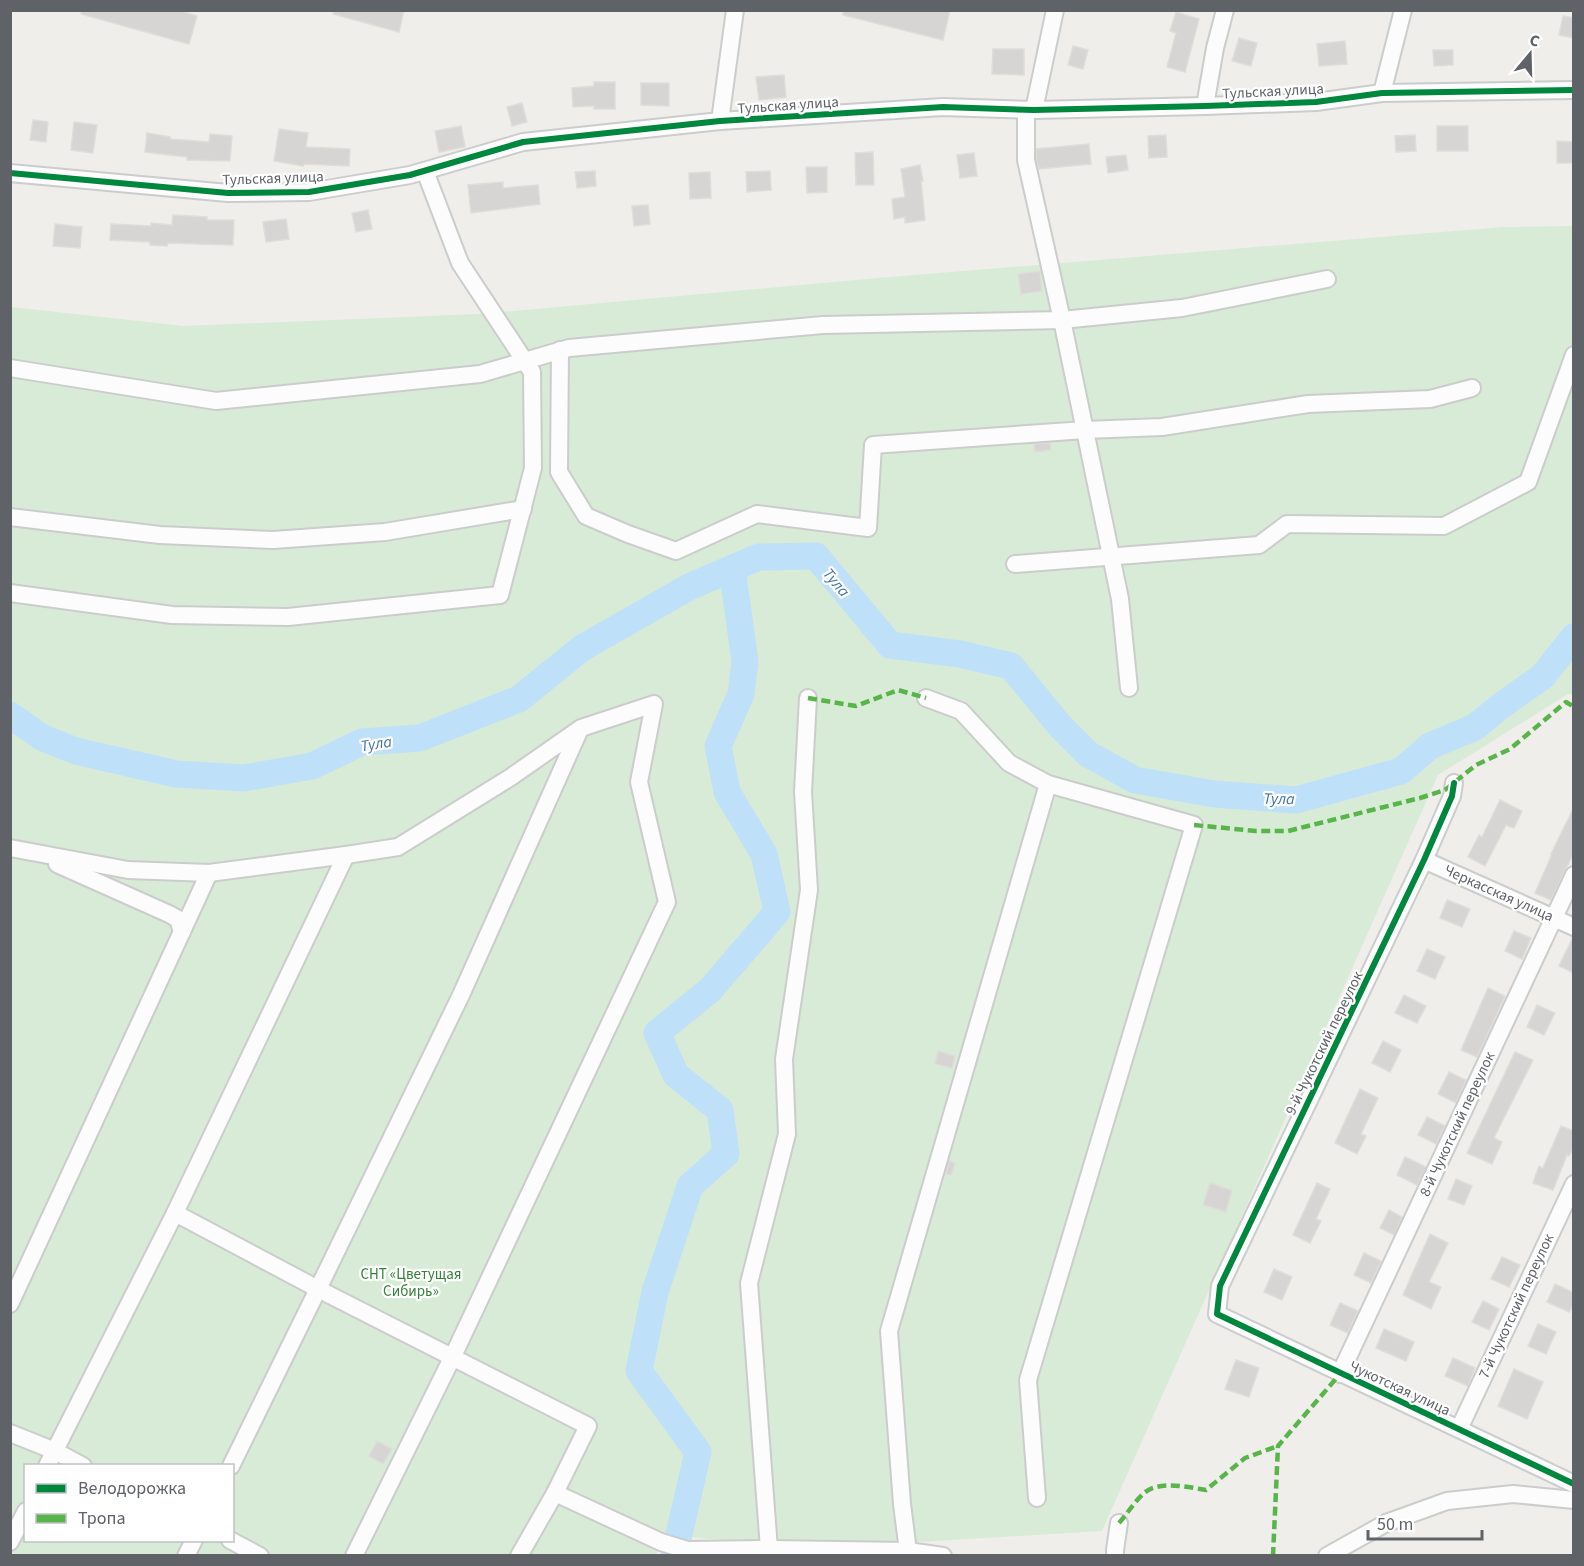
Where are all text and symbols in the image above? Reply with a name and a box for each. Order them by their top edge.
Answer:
north arrow [1500,24,1560,84]
text: С [1527,29,1543,53]
street label: Тульская улица [1222,78,1324,105]
street label: Тульская улица [737,91,839,120]
street label: Тульская улица [222,166,324,191]
water label: Тула [818,564,855,602]
water label: Тула [359,731,394,757]
water label: Тула [1263,788,1295,810]
street label: Черкасская улица [1441,860,1557,927]
street label: 9-й Чукотский переулок [1280,967,1369,1119]
street label: 8-й Чукотский переулок [1415,1048,1500,1200]
street label: 7-й Чукотский переулок [1474,1230,1559,1382]
park label: СНТ «Цветущая Сибирь» [360,1264,462,1302]
street label: Чукотская улица [1346,1356,1454,1421]
legend [24,1464,234,1542]
text: Велодорожка [78,1476,186,1501]
scale bar [1368,1503,1482,1541]
text: Тропа [78,1506,126,1531]
text: 50 m [1377,1512,1413,1537]

